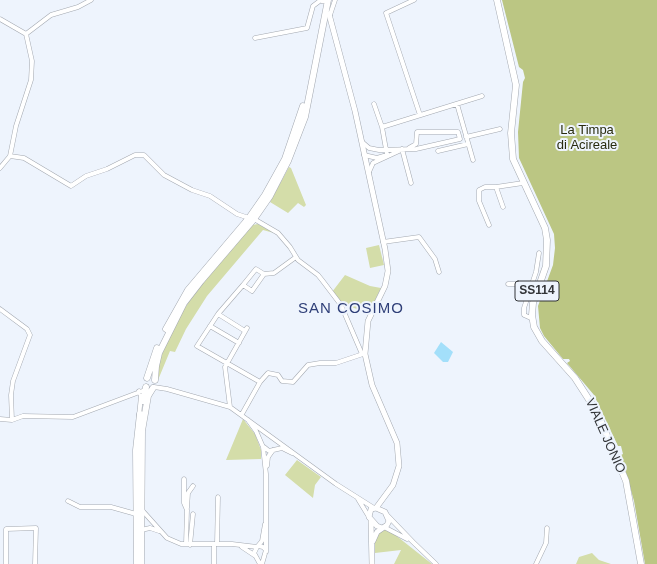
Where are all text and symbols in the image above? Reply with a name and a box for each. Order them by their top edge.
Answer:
park label: La Timpa di Acireale [557,122,617,153]
road number: SS114 [515,281,559,301]
district label: SAN COSIMO [298,300,404,318]
street label: VIALE JONIO [582,396,628,476]

